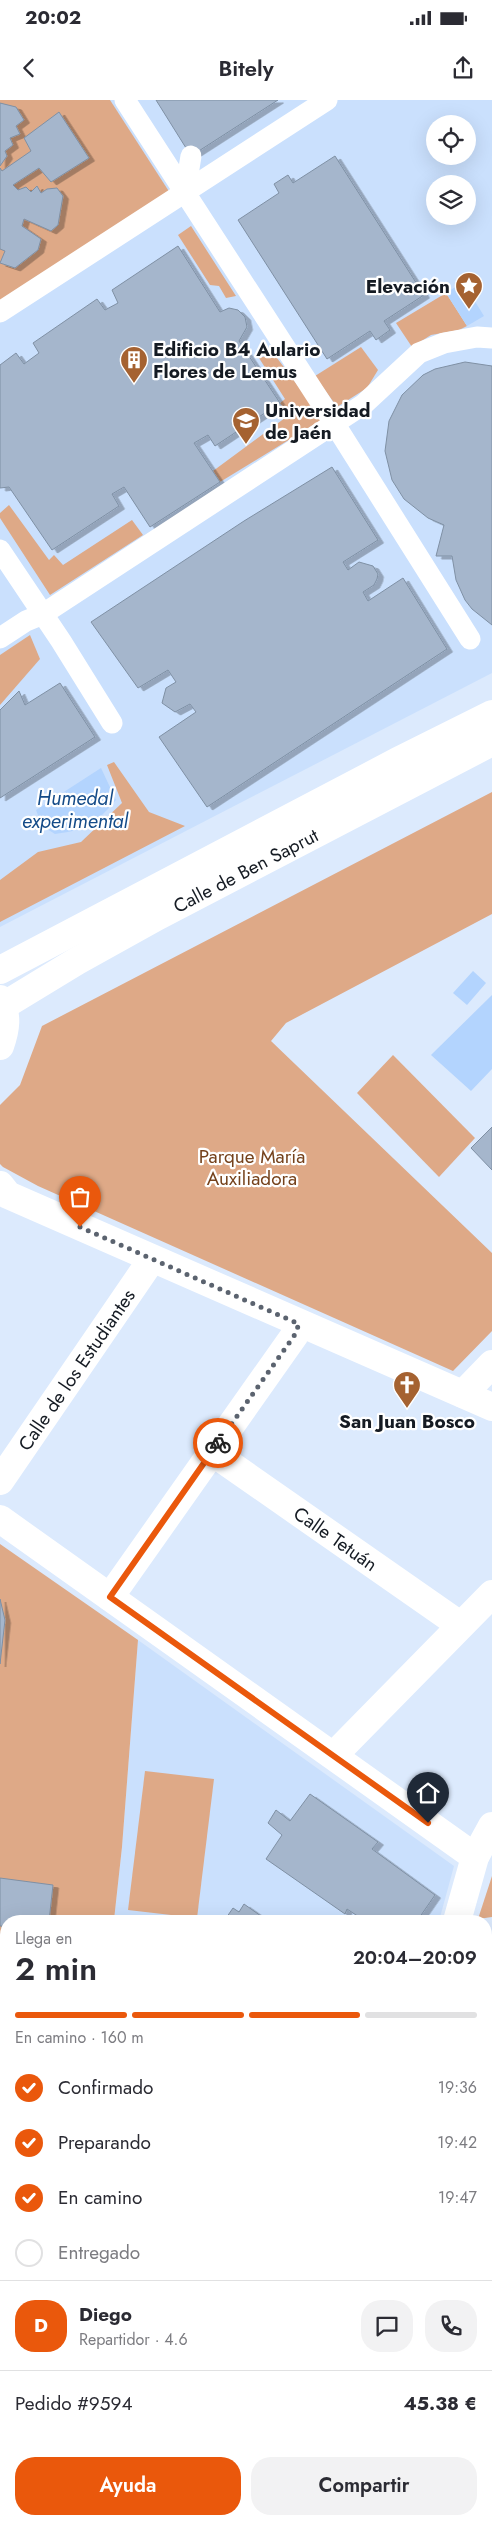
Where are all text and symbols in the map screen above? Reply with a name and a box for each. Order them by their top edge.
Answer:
text: 20:02 [25,4,81,31]
text: Bitely [218,52,274,84]
icon: back [15,54,43,82]
icon: share [449,54,477,82]
map controls [426,115,476,225]
button: locate [426,115,476,165]
button: layers [426,175,476,225]
place icon: Elevación [454,271,484,310]
place label: Elevación [366,273,450,300]
place label: Edificio B4 Aulario Flores de Lemus [153,336,320,385]
building icon: Edificio B4 Aulario Flores de Lemus [119,345,149,384]
place label: Universidad de Jaén [265,397,371,446]
school or university icon: Universidad de Jaén [231,406,261,445]
water label: Humedal experimental [22,784,130,836]
street label: Calle de Ben Saprut [168,822,324,920]
park label: Parque María Auxiliadora [199,1143,305,1192]
pin [59,1176,101,1227]
icon: bag [66,1183,94,1211]
street label: Calle de los Estudiantes [12,1283,142,1456]
church icon: San Juan Bosco [392,1370,422,1409]
place label: San Juan Bosco [339,1408,475,1435]
courier [193,1418,243,1468]
icon: bike [204,1429,232,1457]
street label: Calle Tetuán [288,1500,383,1578]
pin [407,1772,449,1823]
icon: home [414,1779,442,1807]
text: Llega en [15,1927,72,1950]
text: 20:04–20:09 [353,1944,477,1971]
text: 2 min [15,1946,97,1992]
text: En camino · 160 m [15,2026,144,2049]
icon: check [15,2074,43,2102]
text: Confirmado [58,2074,153,2101]
text: 19:36 [438,2076,477,2099]
icon: check [15,2129,43,2157]
text: Preparando [58,2129,151,2156]
text: 19:42 [437,2131,477,2154]
icon: check [15,2184,43,2212]
text: En camino [58,2184,142,2211]
text: 19:47 [438,2186,477,2209]
text: Entregado [58,2239,140,2266]
button: chat [361,2300,413,2352]
button: phone [425,2300,477,2352]
text: Diego [79,2301,132,2328]
text: D [34,2312,48,2339]
text: Repartidor · 4.6 [79,2328,188,2351]
text: Pedido #9594 [15,2390,132,2417]
text: 45.38 € [404,2390,477,2417]
button: Ayuda [15,2457,241,2515]
button: Compartir [251,2457,477,2515]

